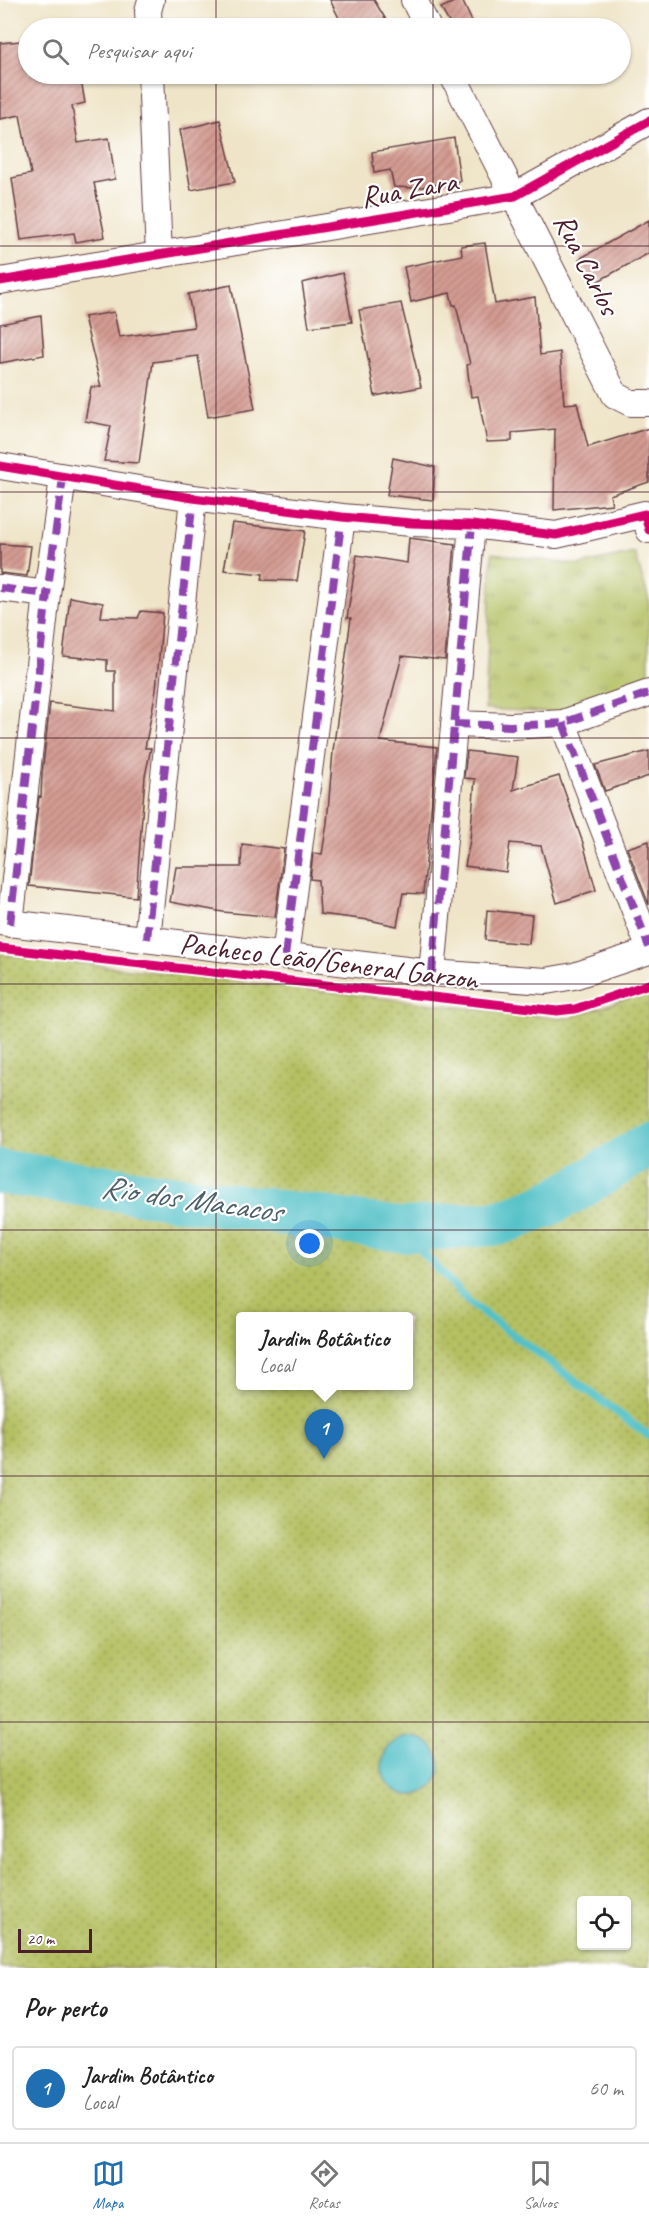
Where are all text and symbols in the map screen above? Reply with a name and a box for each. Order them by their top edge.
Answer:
search box [18,18,631,84]
icon: search [39,35,72,68]
text: Pesquisar aqui [87,37,192,65]
street label: Rua Zara [358,162,462,216]
street label: Rua Carlos [545,207,630,324]
street label: Pacheco Leão/General Garzon [178,924,482,998]
water label: Rio dos Macacos [99,1166,288,1233]
your location [295,1229,324,1258]
popup [236,1312,413,1390]
text: Jardim Botântico [260,1325,389,1353]
text: Local [260,1353,294,1378]
pin: 1 [304,1410,344,1459]
map controls [577,1896,631,1950]
button: locate [577,1896,631,1950]
scale bar [18,1926,92,1954]
text: 20 m [27,1929,54,1949]
text: Por perto [24,1991,106,2024]
text: Jardim Botântico [83,2062,213,2090]
text: 1 [41,2076,50,2101]
text: 60 m [589,2076,623,2101]
text: Local [83,2090,117,2115]
tab: Mapa [92,2157,125,2213]
tab: Rotas [308,2157,341,2213]
tab: Salvos [524,2157,557,2213]

